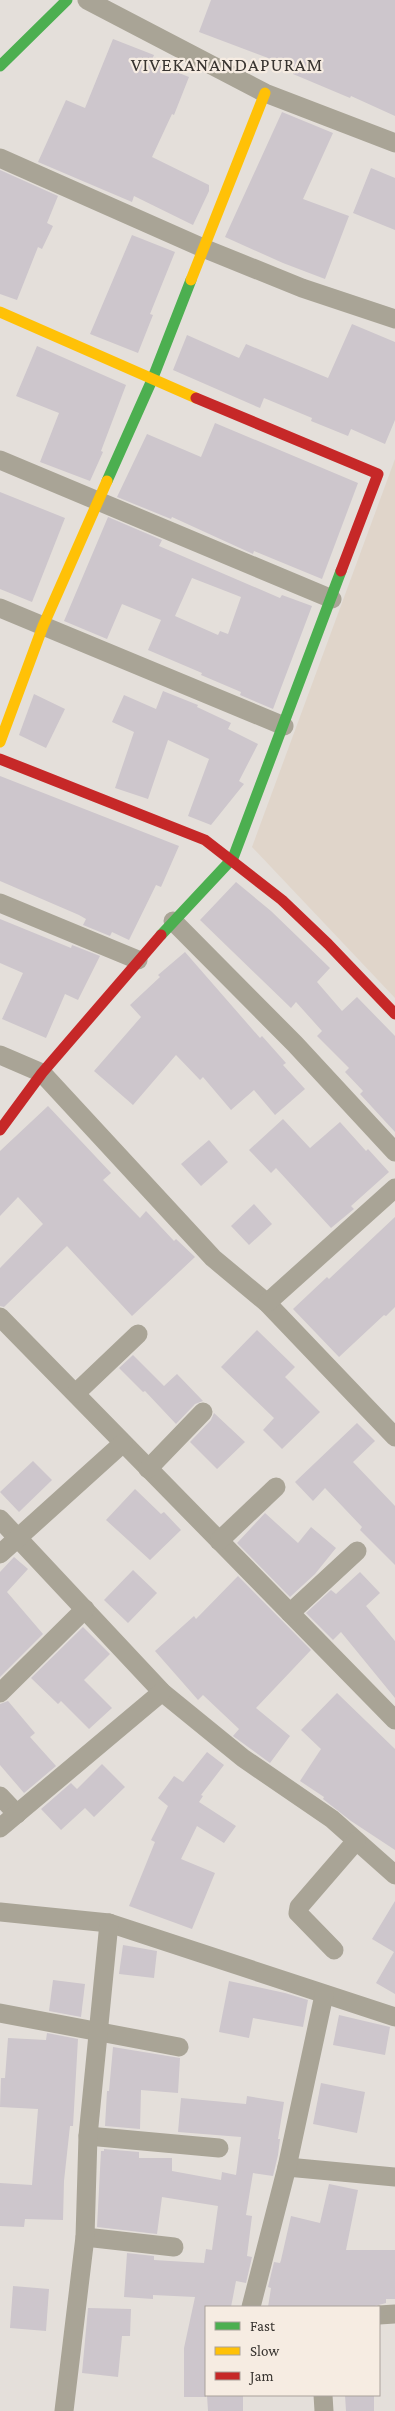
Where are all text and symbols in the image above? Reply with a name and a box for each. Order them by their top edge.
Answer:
district label: VIVEKANANDAPURAM [131,54,323,75]
legend [205,2306,380,2396]
text: Fast [250,2318,276,2334]
text: Slow [250,2343,280,2359]
text: Jam [248,2368,273,2385]

